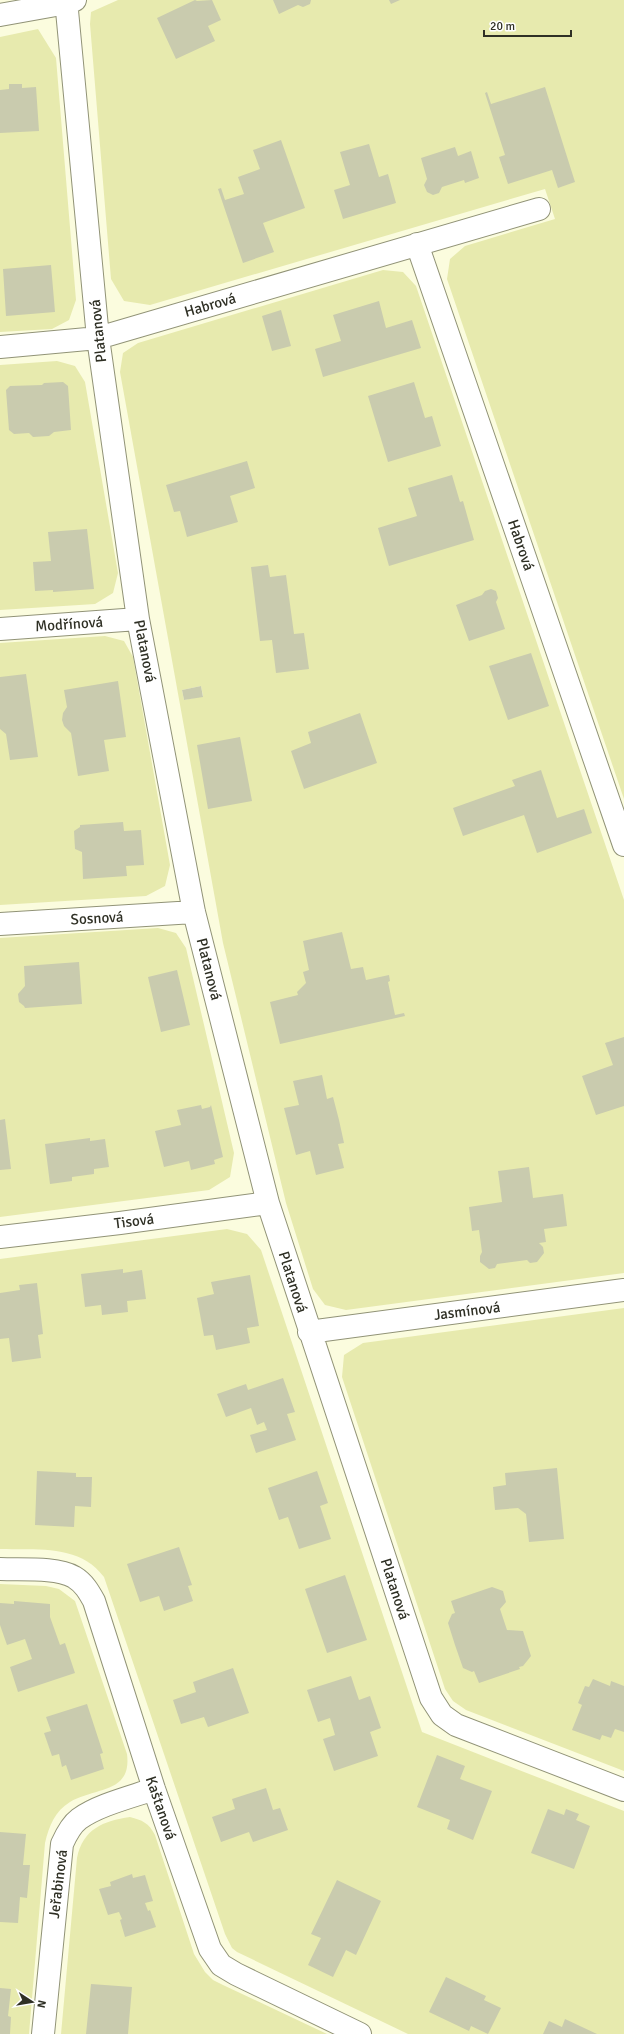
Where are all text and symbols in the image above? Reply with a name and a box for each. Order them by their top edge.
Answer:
scale bar [484,12,571,38]
text: 20 m [490,19,515,34]
street label: Habrová [182,289,238,321]
street label: Platanová [86,298,110,364]
street label: Habrová [504,517,538,573]
street label: Modřínová [34,613,104,635]
street label: Platanová [130,618,160,684]
street label: Sosnová [70,908,124,928]
street label: Platanová [193,936,225,1002]
street label: Tisová [113,1210,155,1232]
street label: Platanová [275,1249,311,1315]
street label: Jasmínová [433,1298,501,1324]
street label: Platanová [377,1556,413,1622]
street label: Kaštanová [142,1774,180,1842]
street label: Jeřabinová [45,1848,71,1920]
north arrow [12,1982,52,2022]
text: N [34,1999,48,2009]

